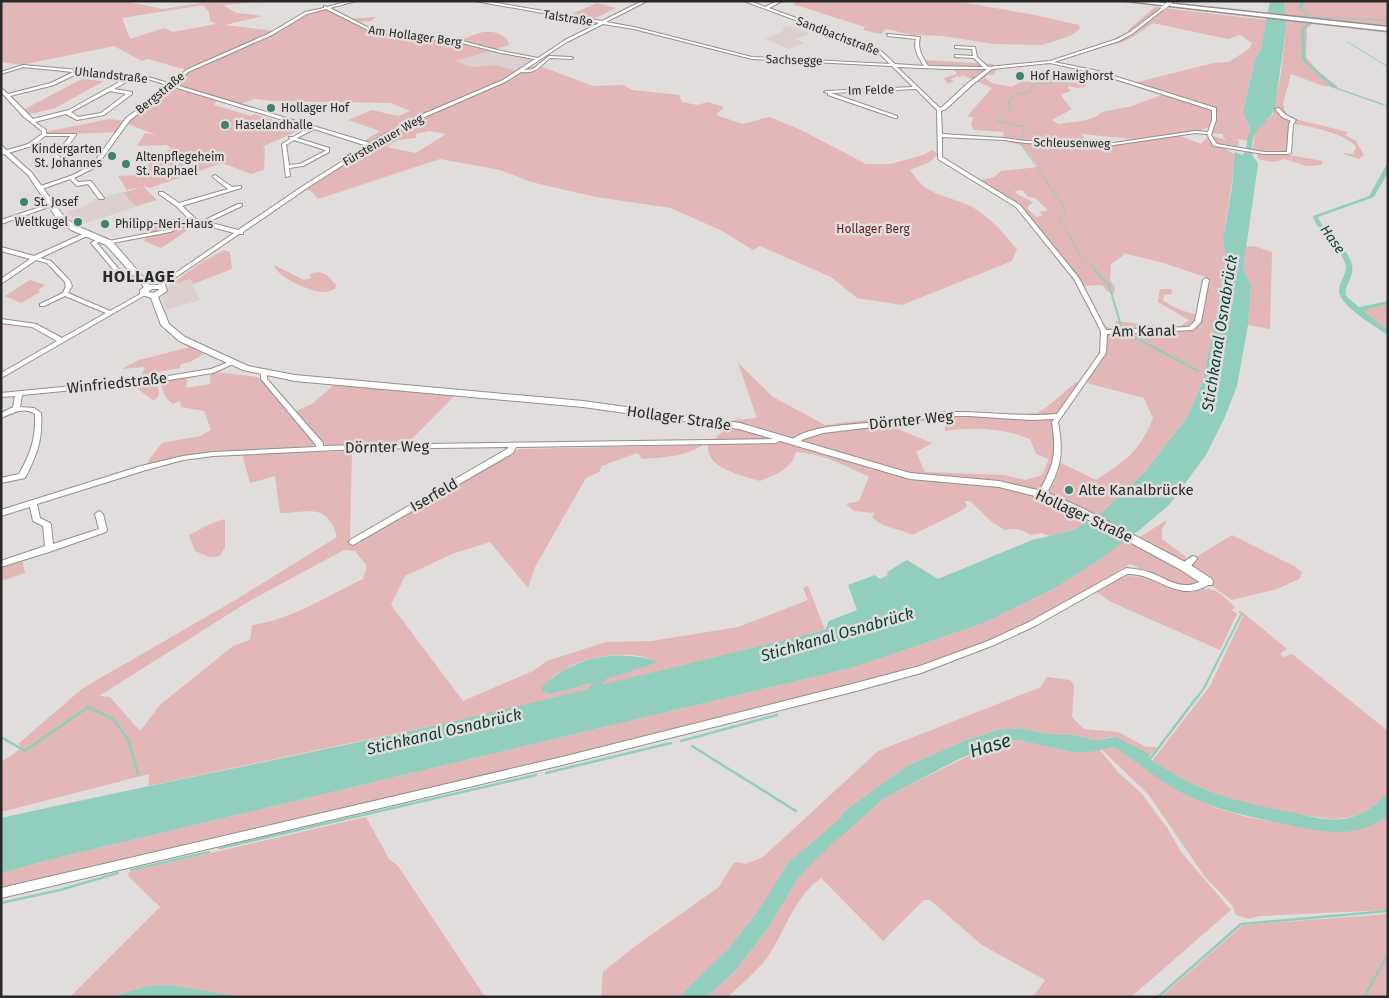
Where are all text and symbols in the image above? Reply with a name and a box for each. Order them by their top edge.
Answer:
street label: Talstraße [542,7,594,29]
street label: Sandbachstraße [794,14,882,58]
street label: Am Hollager Berg [368,23,463,50]
street label: Sachsegge [765,52,823,68]
street label: Uhlandstraße [74,64,148,86]
street label: Bergstraße [133,69,187,117]
place label: Hof Hawighorst [1030,69,1114,83]
marker: Hof Hawighorst [1014,70,1026,82]
street label: Im Felde [848,82,894,98]
place label: Hollager Hof [281,101,350,115]
marker: Hollager Hof [265,102,277,114]
street label: Fürstenauer Weg [340,111,426,169]
place label: Haselandhalle [235,118,313,132]
marker: Haselandhalle [219,119,231,131]
street label: Schleusenweg [1033,135,1111,151]
place label: Kindergarten St. Johannes [31,142,102,170]
marker: Kindergarten St. Johannes [106,150,118,162]
place label: Altenpflegeheim St. Raphael [136,150,225,178]
marker: Altenpflegeheim St. Raphael [120,158,132,170]
place label: St. Josef [34,195,79,209]
marker: St. Josef [18,196,30,208]
place label: Weltkugel [15,215,68,229]
marker: Weltkugel [72,216,84,228]
place label: Philipp-Neri-Haus [115,217,213,231]
marker: Philipp-Neri-Haus [99,218,111,230]
park label: Hollager Berg [836,222,910,236]
water label: Hase [1317,222,1349,257]
water label: Stichkanal Osnabrück [1198,253,1241,414]
district label: HOLLAGE [102,267,176,286]
street label: Am Kanal [1112,321,1177,341]
street label: Winfriedstraße [66,369,168,397]
street label: Hollager Straße [626,402,732,434]
street label: Dörnter Weg [868,407,954,433]
street label: Dörnter Weg [345,437,430,457]
street label: Iserfeld [407,474,461,516]
place label: Alte Kanalbrücke [1079,481,1194,499]
marker: Alte Kanalbrücke [1063,484,1075,496]
street label: Hollager Straße [1032,486,1136,546]
water label: Stichkanal Osnabrück [758,603,916,666]
water label: Stichkanal Osnabrück [364,704,524,759]
water label: Hase [967,728,1014,763]

